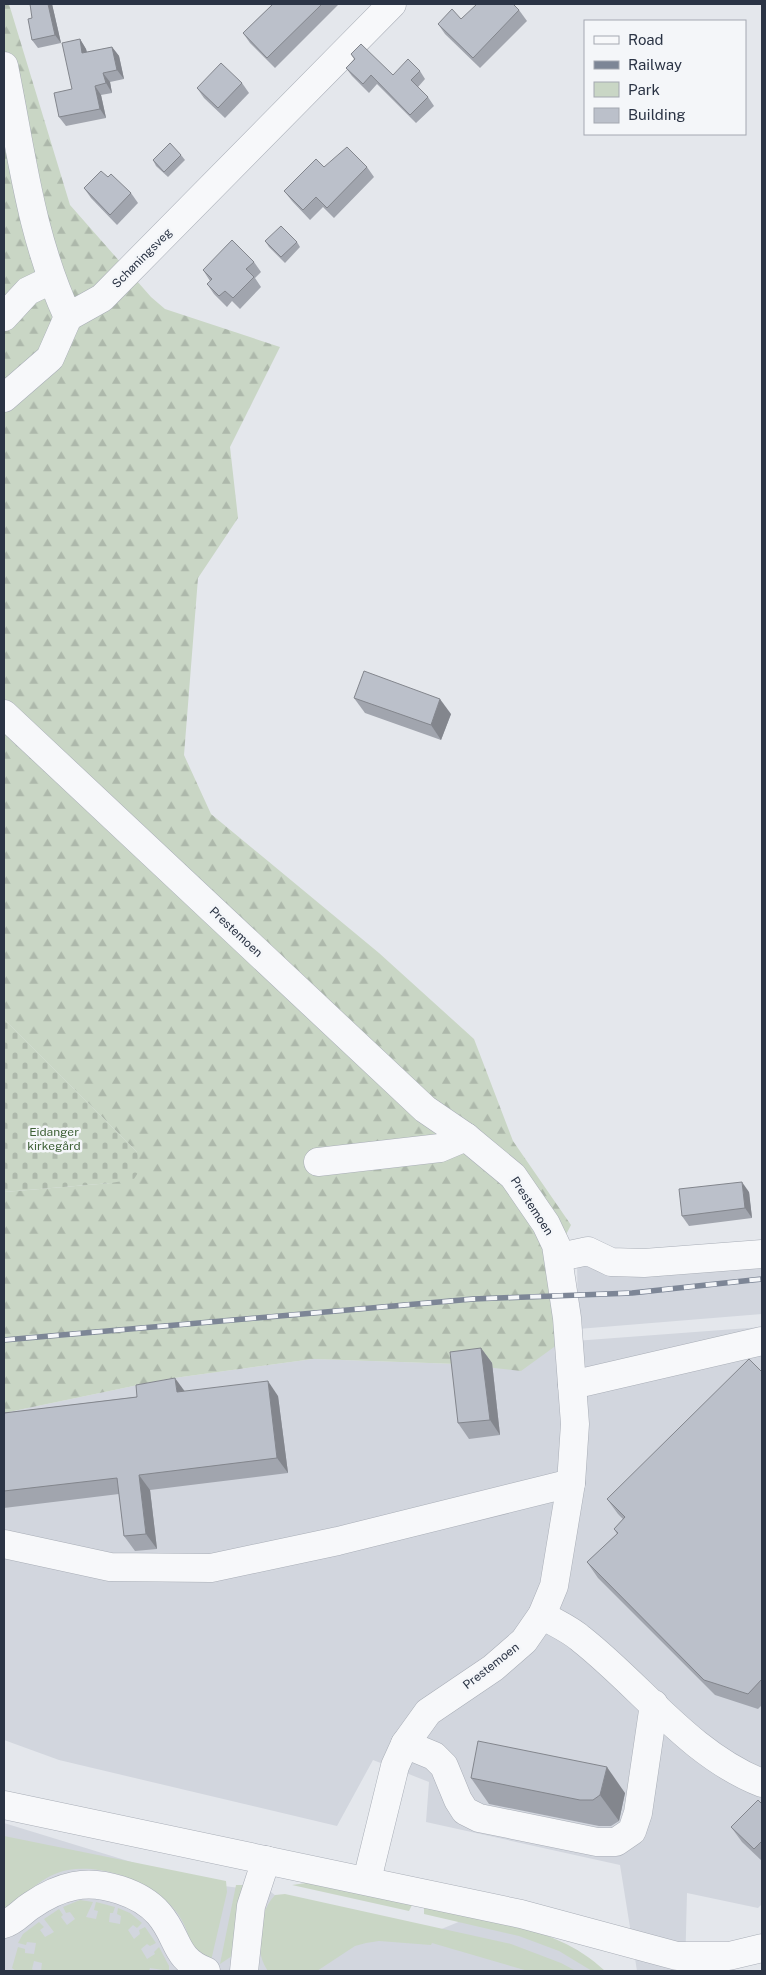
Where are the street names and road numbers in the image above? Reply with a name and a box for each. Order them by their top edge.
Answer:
street label: Schøningsveg [109,225,175,291]
street label: Prestemoen [207,904,265,960]
street label: Prestemoen [508,1174,556,1238]
street label: Prestemoen [460,1640,522,1692]

